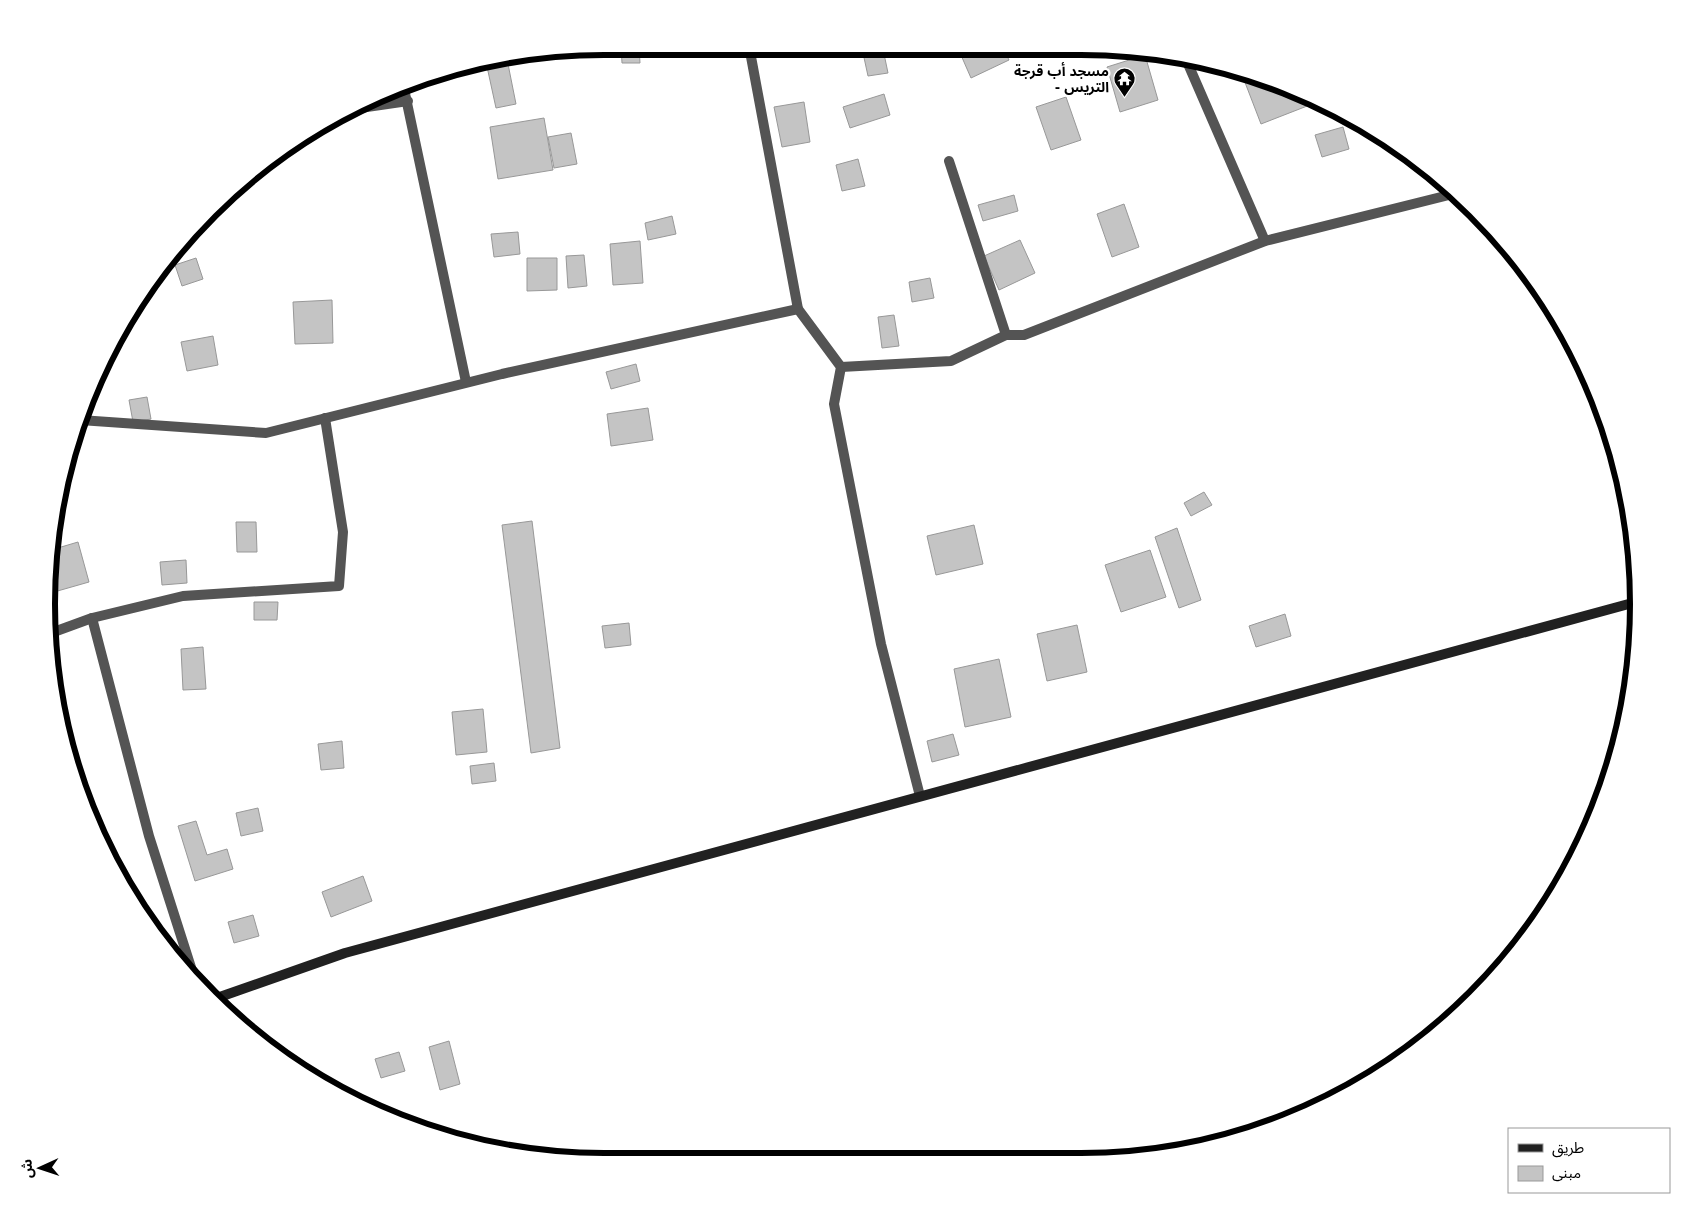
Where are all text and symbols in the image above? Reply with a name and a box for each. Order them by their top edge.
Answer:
place label: مسجد أب قرجة - التريس [1014,62,1109,96]
temple icon: مسجد أب قرجة - التريس [1113,67,1137,98]
legend [1508,1128,1670,1193]
text: طريق [1552,1138,1584,1158]
north arrow [15,1143,65,1193]
text: ش [18,1159,37,1179]
text: مبنى [1552,1163,1581,1182]

